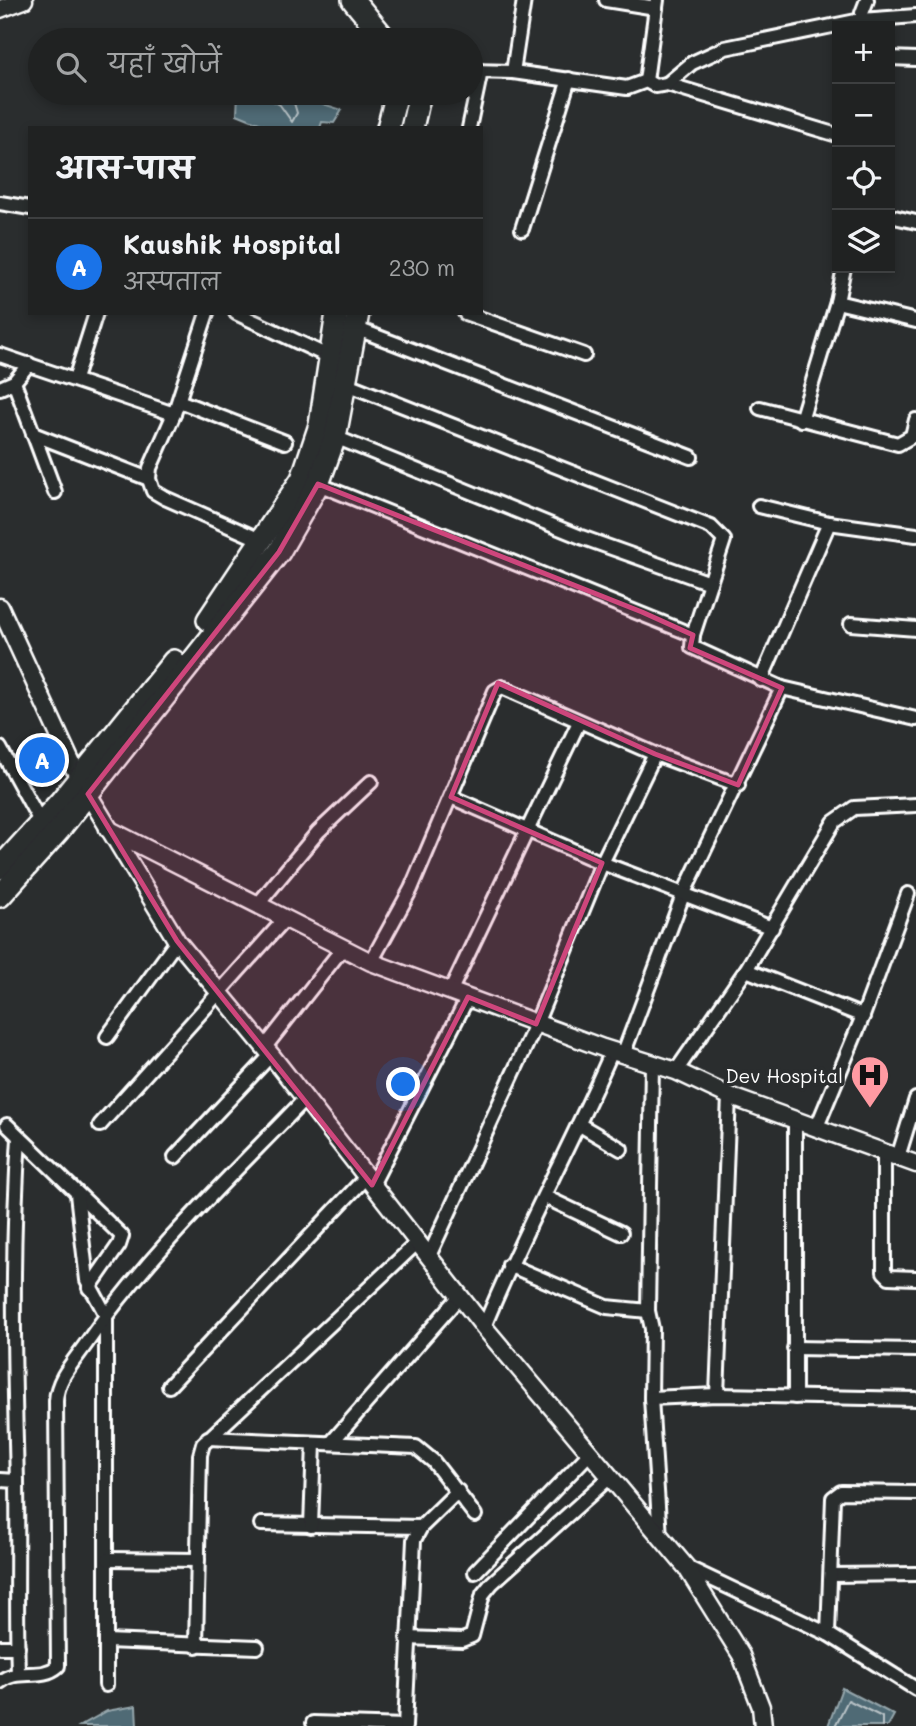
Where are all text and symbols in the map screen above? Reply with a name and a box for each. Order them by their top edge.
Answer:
map controls [832,21,895,273]
button: + [832,21,895,84]
search box [28,28,483,105]
text: यहाँ खोजें [108,46,221,80]
icon: search [52,48,90,86]
button: − [832,84,895,147]
text: आस-पास [56,147,194,187]
button: locate [832,147,895,210]
button: layers [832,210,895,273]
text: Kaushik Hospital [123,227,341,261]
text: A [71,252,87,282]
text: 230 m [389,252,455,282]
text: अस्पताल [123,266,221,296]
pin: A [19,734,65,786]
hospital icon: Dev Hospital [849,1054,891,1109]
place label: Dev Hospital [726,1063,843,1088]
your location [386,1067,420,1101]

